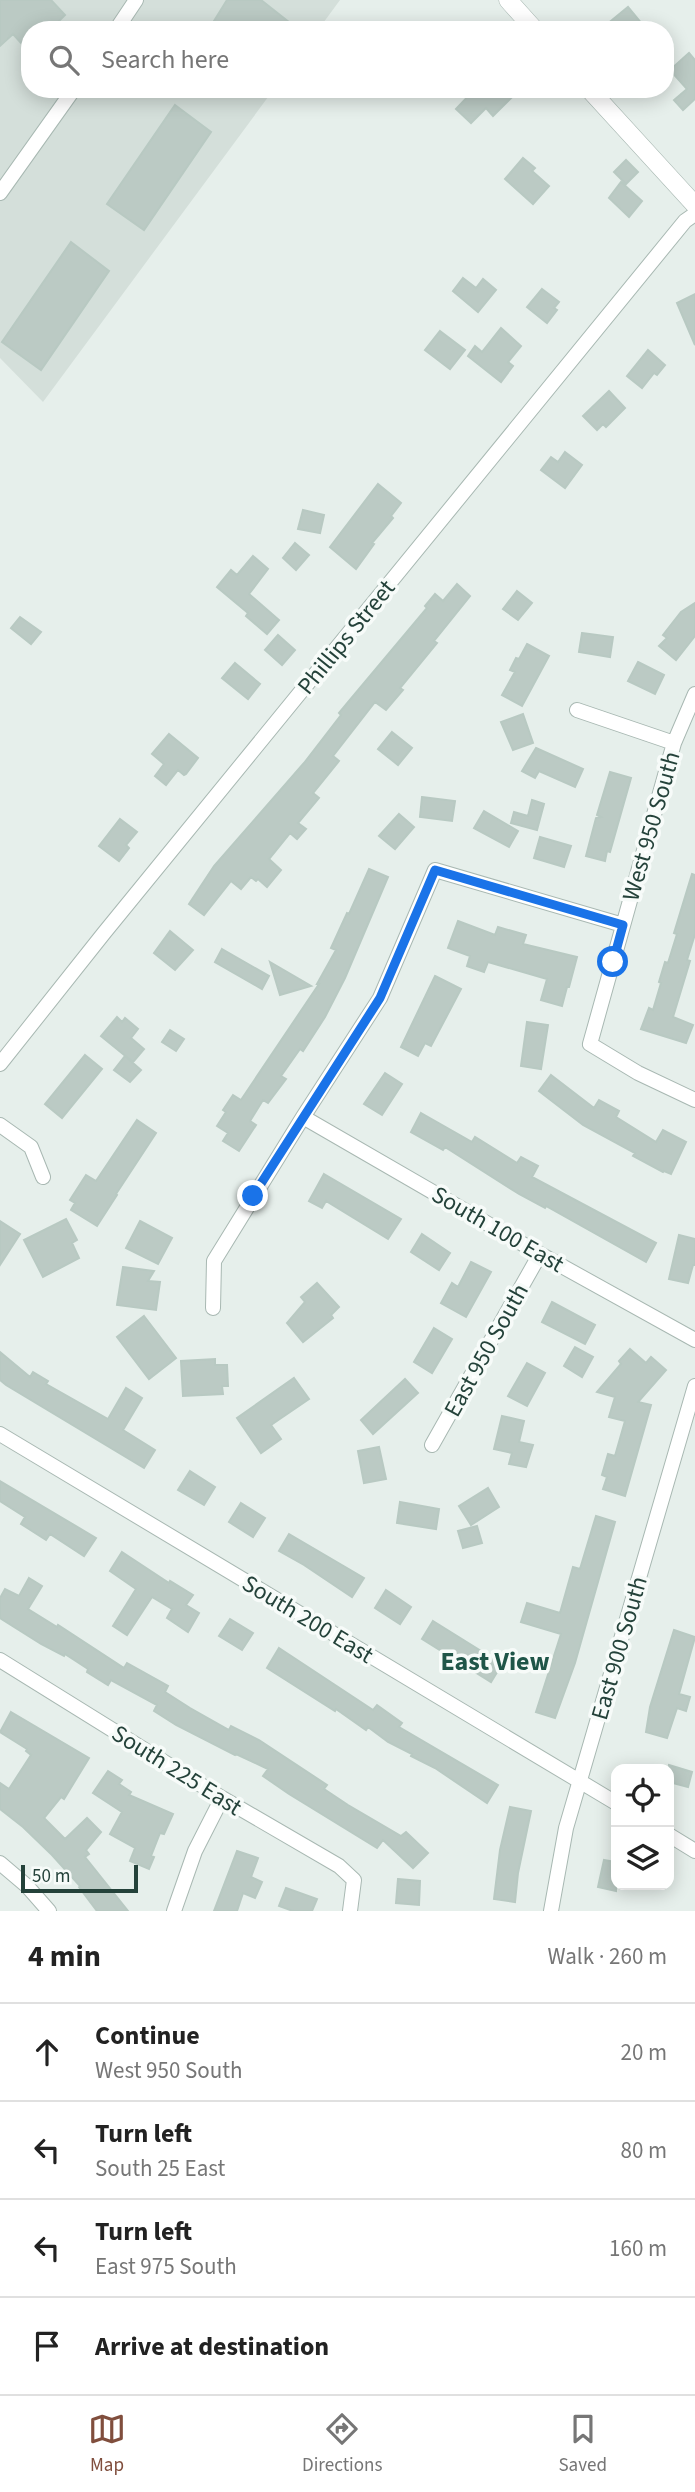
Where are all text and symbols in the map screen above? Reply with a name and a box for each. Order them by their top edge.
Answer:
search box [21,21,674,98]
icon: search [45,41,83,79]
text: Search here [101,41,229,78]
street label: Phillips Street [289,572,404,702]
street label: West 950 South [613,747,690,905]
route start [597,946,628,977]
street label: South 100 East [425,1177,571,1282]
route end [237,1180,268,1211]
street label: East 950 South [435,1277,538,1423]
street label: South 200 East [235,1566,380,1673]
street label: East 900 South [582,1572,657,1724]
district label: East View [440,1643,550,1680]
street label: South 225 East [105,1716,249,1824]
map controls [611,1764,674,1890]
button: locate [611,1764,674,1827]
button: layers [611,1827,674,1890]
scale bar [21,1862,138,1894]
text: 50 m [32,1863,70,1890]
text: 4 min [28,1935,101,1978]
text: Walk · 260 m [548,1940,667,1973]
text: Continue [95,2017,200,2054]
icon: ahead [28,2033,66,2071]
text: 20 m [620,2036,667,2069]
text: West 950 South [95,2054,242,2087]
text: Turn left [95,2115,192,2152]
icon: left [28,2131,66,2169]
text: 80 m [620,2134,667,2167]
text: South 25 East [95,2152,225,2185]
text: Turn left [95,2213,192,2250]
icon: left [28,2229,66,2267]
text: 160 m [609,2232,667,2265]
text: East 975 South [95,2250,237,2283]
icon: arrive [28,2327,66,2365]
text: Arrive at destination [95,2328,329,2365]
tab: Map [88,2410,126,2479]
tab: Directions [302,2410,382,2479]
tab: Saved [558,2410,607,2479]

